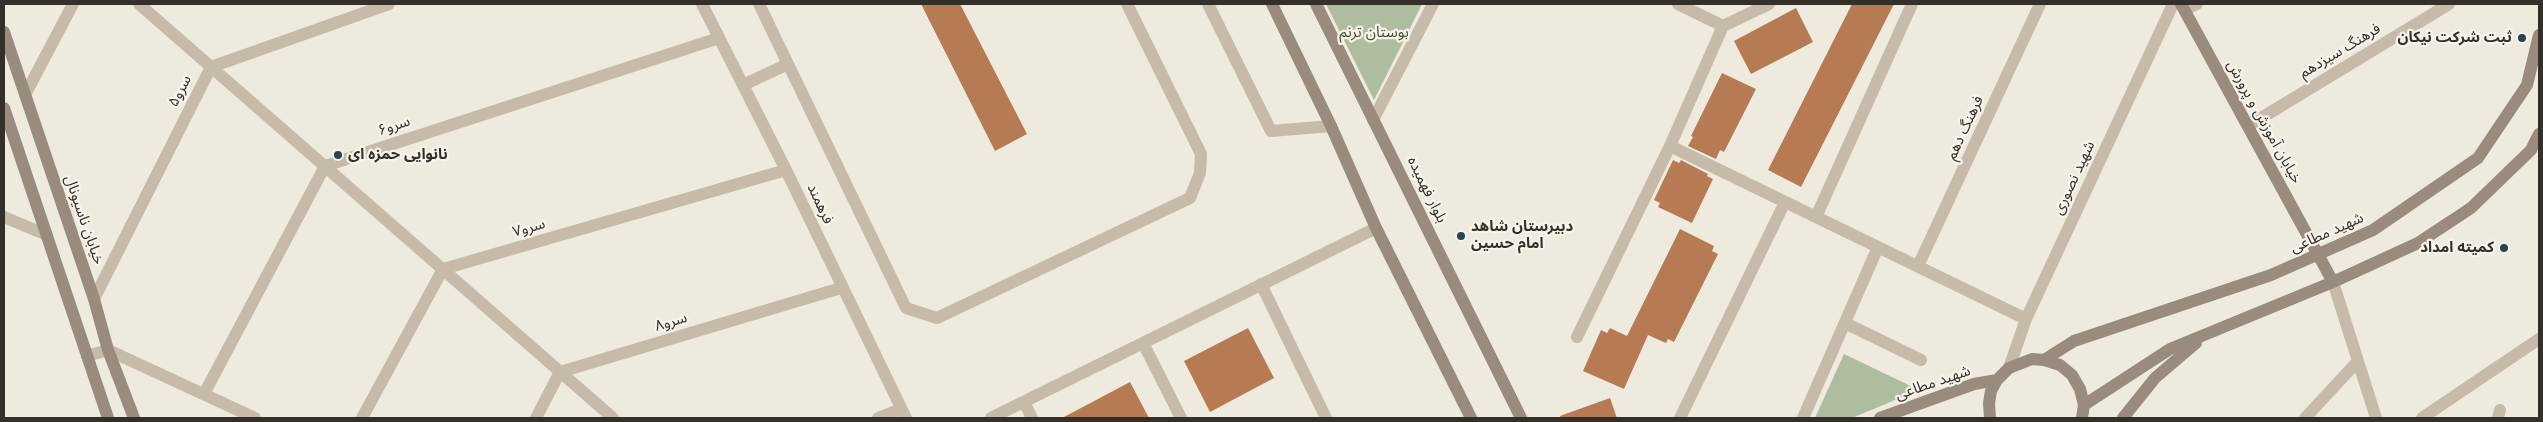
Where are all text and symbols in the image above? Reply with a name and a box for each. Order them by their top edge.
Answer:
street label: فرهنگ سیزدهم [2296,20,2384,82]
park label: بوستان ترنم [1339,24,1409,42]
place label: ثبت شرکت نیکان [2397,29,2512,47]
marker: ثبت شرکت نیکان [2516,32,2528,44]
street label: خیابان آموزش و پرورش [2223,57,2305,187]
street label: سرو۵ [164,72,196,110]
street label: فرهنگ دهم [1942,93,1988,163]
street label: سرو۶ [376,112,412,140]
street label: شهید نصوری [2049,138,2099,218]
place label: نانوایی حمزه ای [348,146,448,164]
marker: نانوایی حمزه ای [332,149,344,161]
street label: بلوار فهمیده [1403,154,1451,226]
street label: خیابان ناسیونال [60,173,108,267]
street label: فرهمند [803,181,837,227]
street label: شهید مطاعی [2288,209,2366,257]
street label: سرو۷ [511,215,547,241]
place label: دبیرستان شاهد امام حسین [1471,218,1573,253]
marker: دبیرستان شاهد امام حسین [1455,230,1467,242]
place label: کمیته امداد [2420,239,2494,257]
marker: کمیته امداد [2498,242,2510,254]
street label: سرو۸ [653,309,689,335]
street label: شهید مطاعی [1893,362,1973,404]

